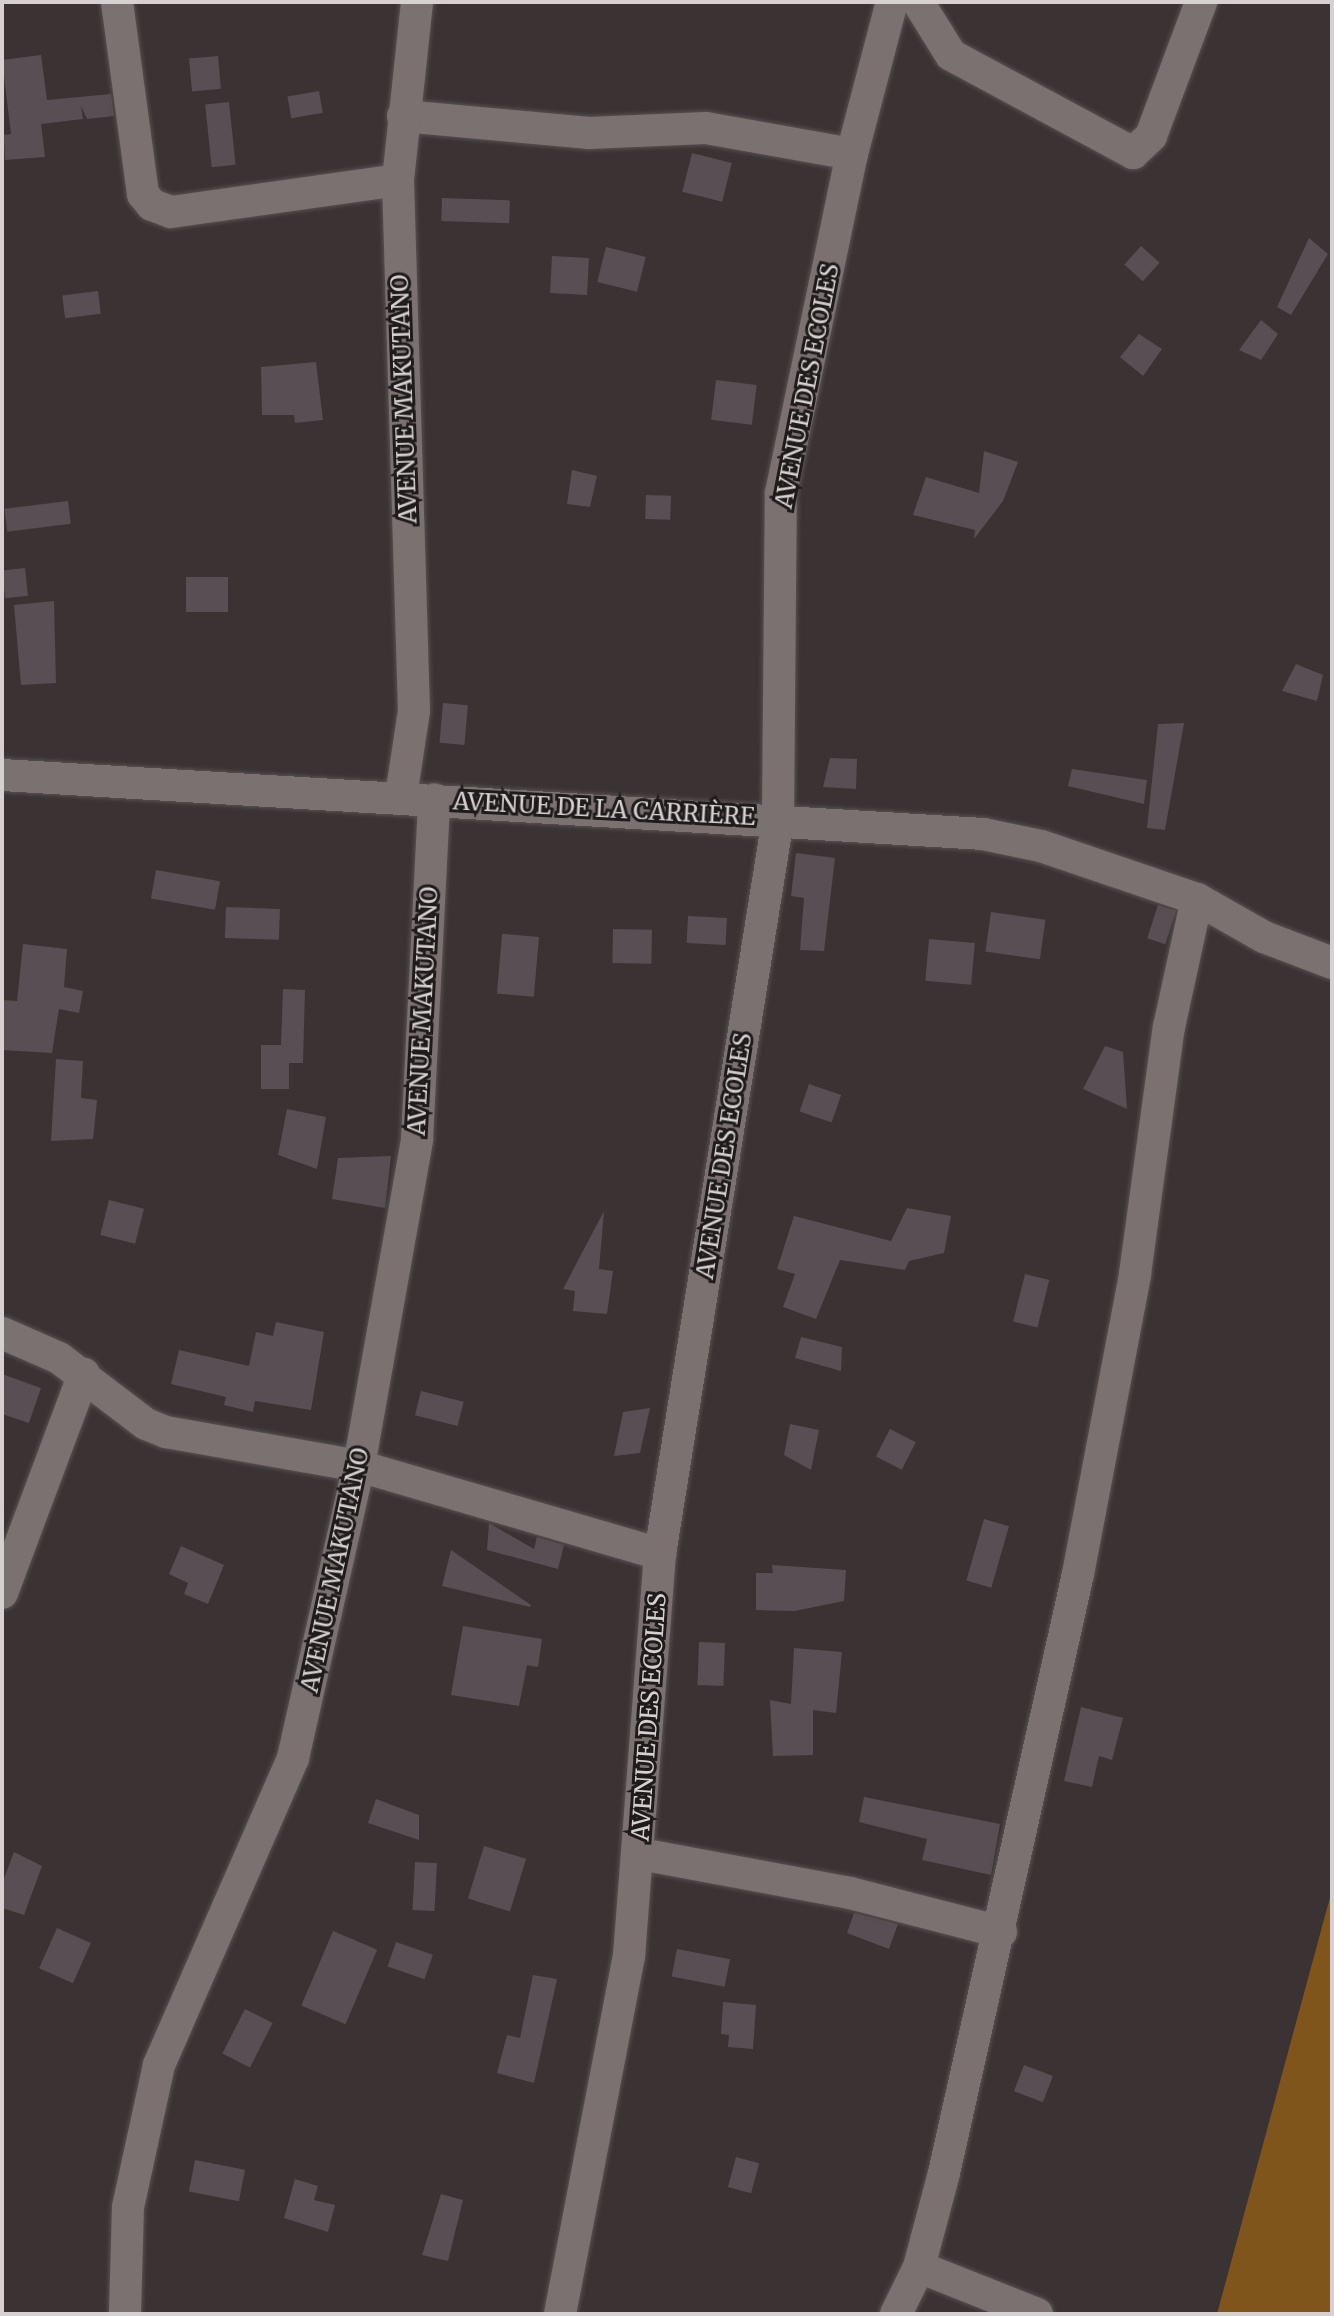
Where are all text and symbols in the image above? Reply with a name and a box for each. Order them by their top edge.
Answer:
street label: AVENUE DES ECOLES [769,261,845,511]
street label: AVENUE MAKUTANO [385,274,423,524]
street label: AVENUE DE LA CARRIÈRE [452,787,756,831]
street label: AVENUE MAKUTANO [402,886,444,1136]
street label: AVENUE DES ECOLES [690,1031,758,1281]
street label: AVENUE MAKUTANO [295,1445,375,1695]
street label: AVENUE DES ECOLES [626,1592,672,1842]

